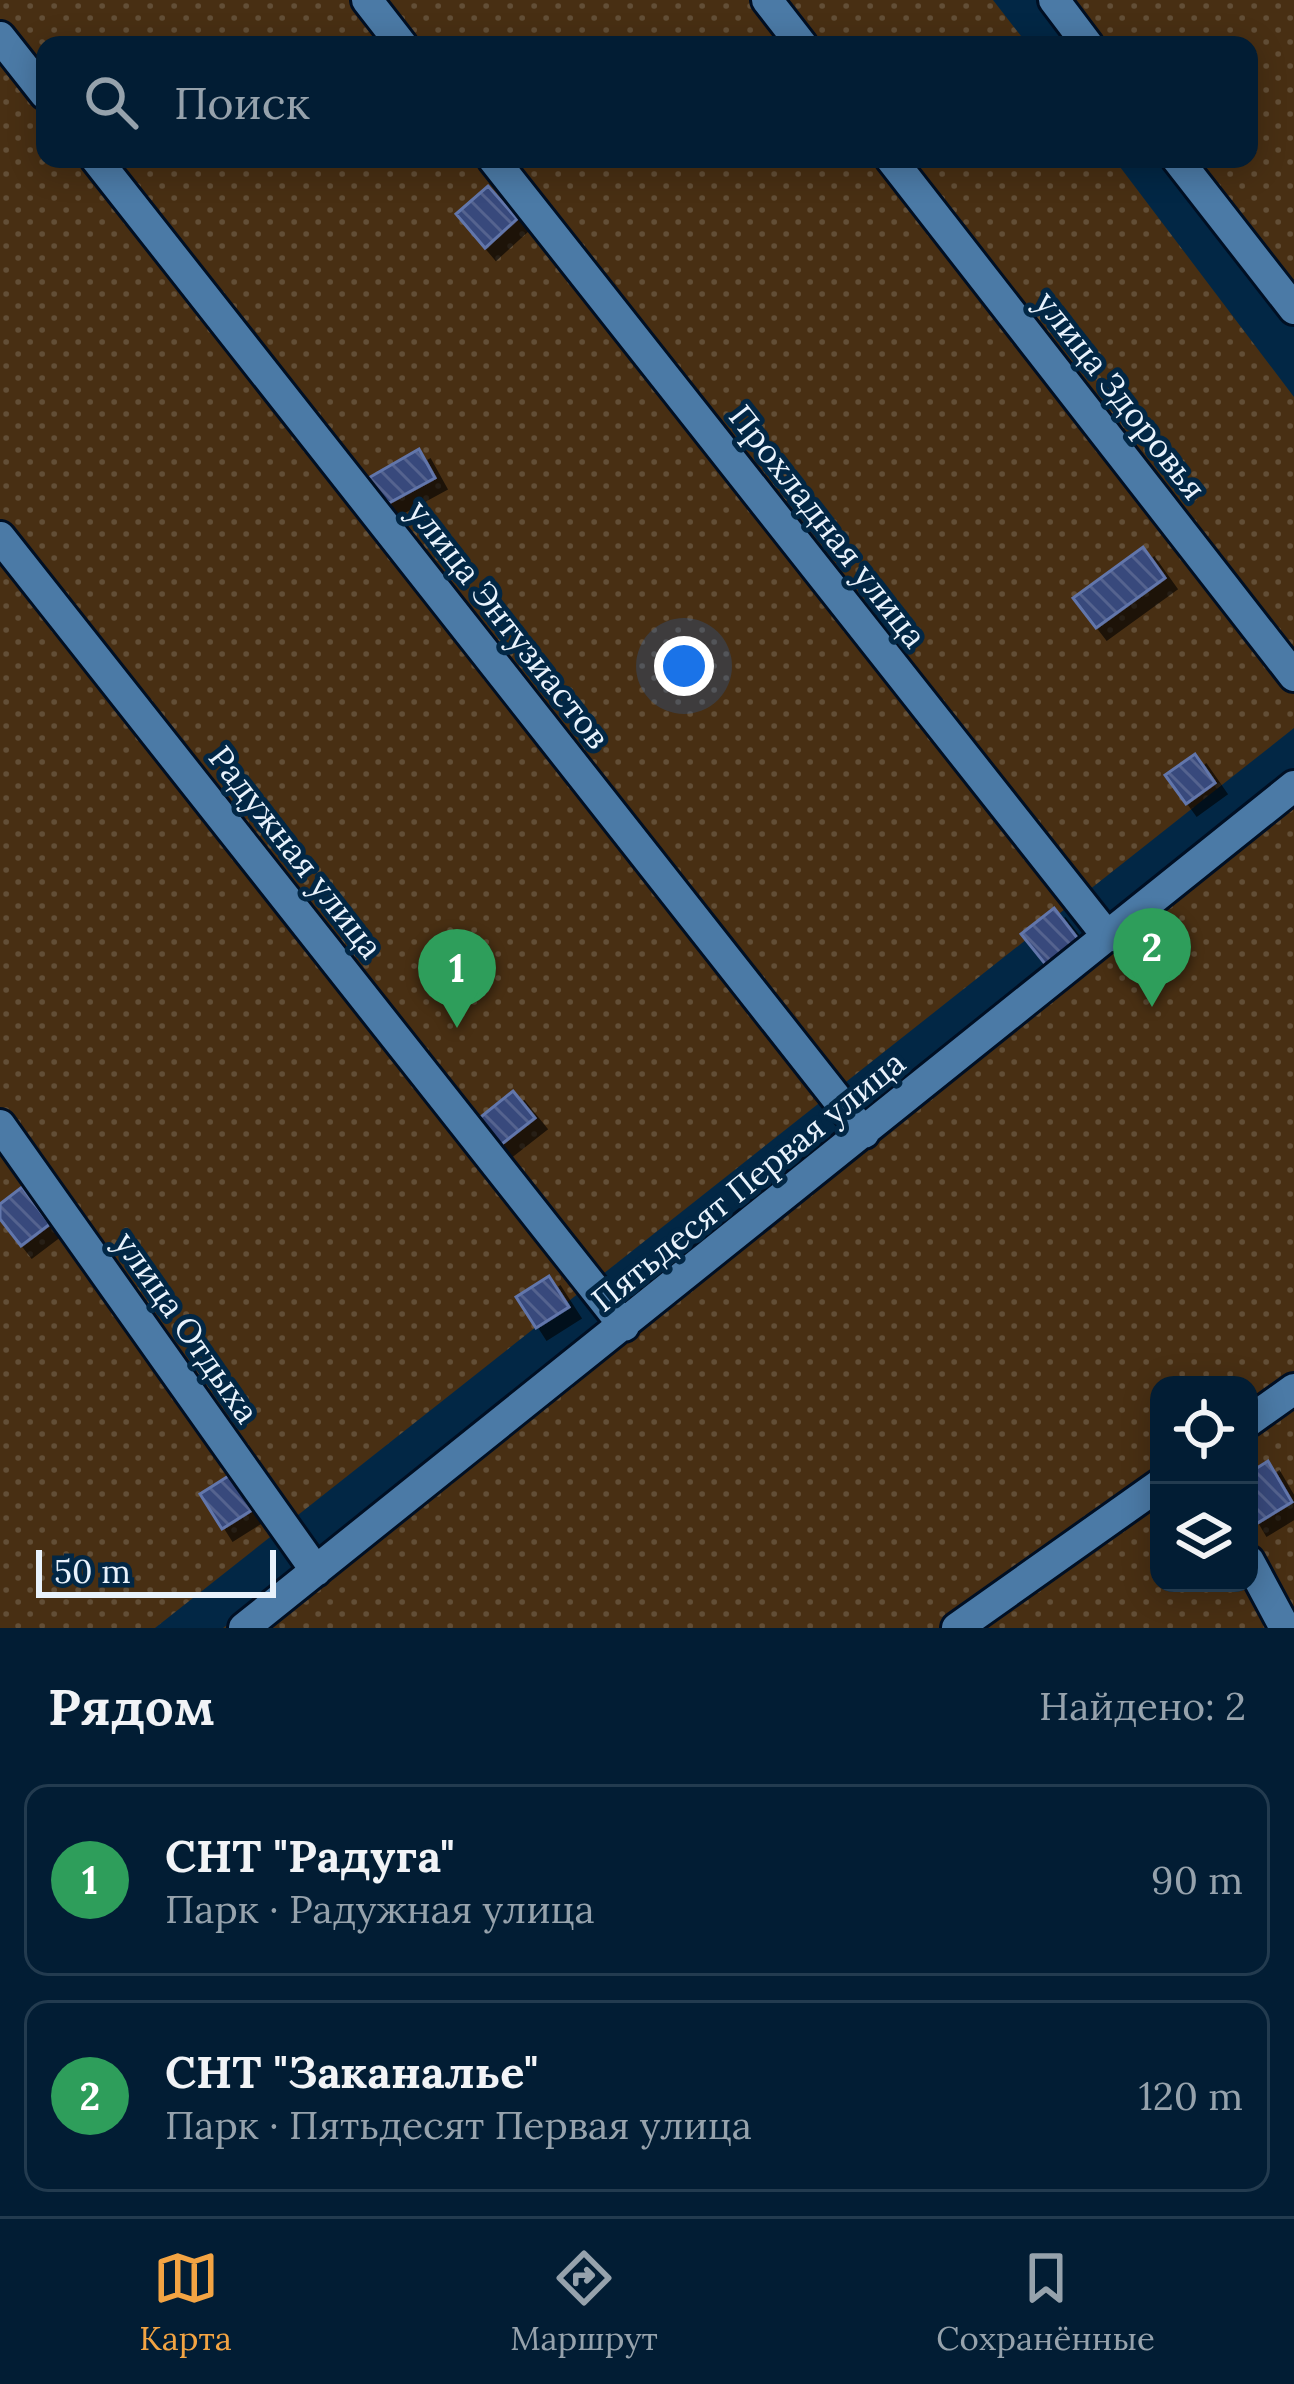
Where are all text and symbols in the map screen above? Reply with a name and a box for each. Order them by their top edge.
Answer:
search box [36,36,1258,168]
icon: search [78,69,144,135]
text: Поиск [174,74,310,131]
street label: улица Здоровья [1026,282,1216,508]
street label: Прохладная улица [720,396,936,656]
street label: улица Энтузиастов [399,491,619,757]
your location [654,636,714,696]
street label: Радужная улица [200,737,392,967]
pin: 2 [1113,908,1191,1007]
pin: 1 [418,929,496,1028]
street label: Пятьдесят Первая улица [583,1041,913,1321]
street label: улица Отдыха [105,1223,269,1431]
map controls [1150,1376,1258,1592]
button: locate [1150,1376,1258,1484]
button: layers [1150,1484,1258,1592]
scale bar [36,1544,276,1597]
text: 50 m [54,1550,131,1592]
text: Рядом [48,1674,214,1739]
text: Найдено: 2 [1039,1681,1246,1731]
text: СНТ "Радуга" [165,1827,455,1884]
text: 1 [82,1855,98,1905]
text: 90 m [1151,1855,1243,1905]
text: Парк · Радужная улица [165,1884,595,1934]
text: СНТ "Заканалье" [165,2043,538,2100]
text: 2 [80,2071,100,2121]
text: 120 m [1139,2071,1243,2121]
text: Парк · Пятьдесят Первая улица [165,2100,752,2150]
tab: Карта [139,2245,232,2359]
tab: Маршрут [510,2245,658,2359]
tab: Сохранённые [936,2245,1155,2359]

